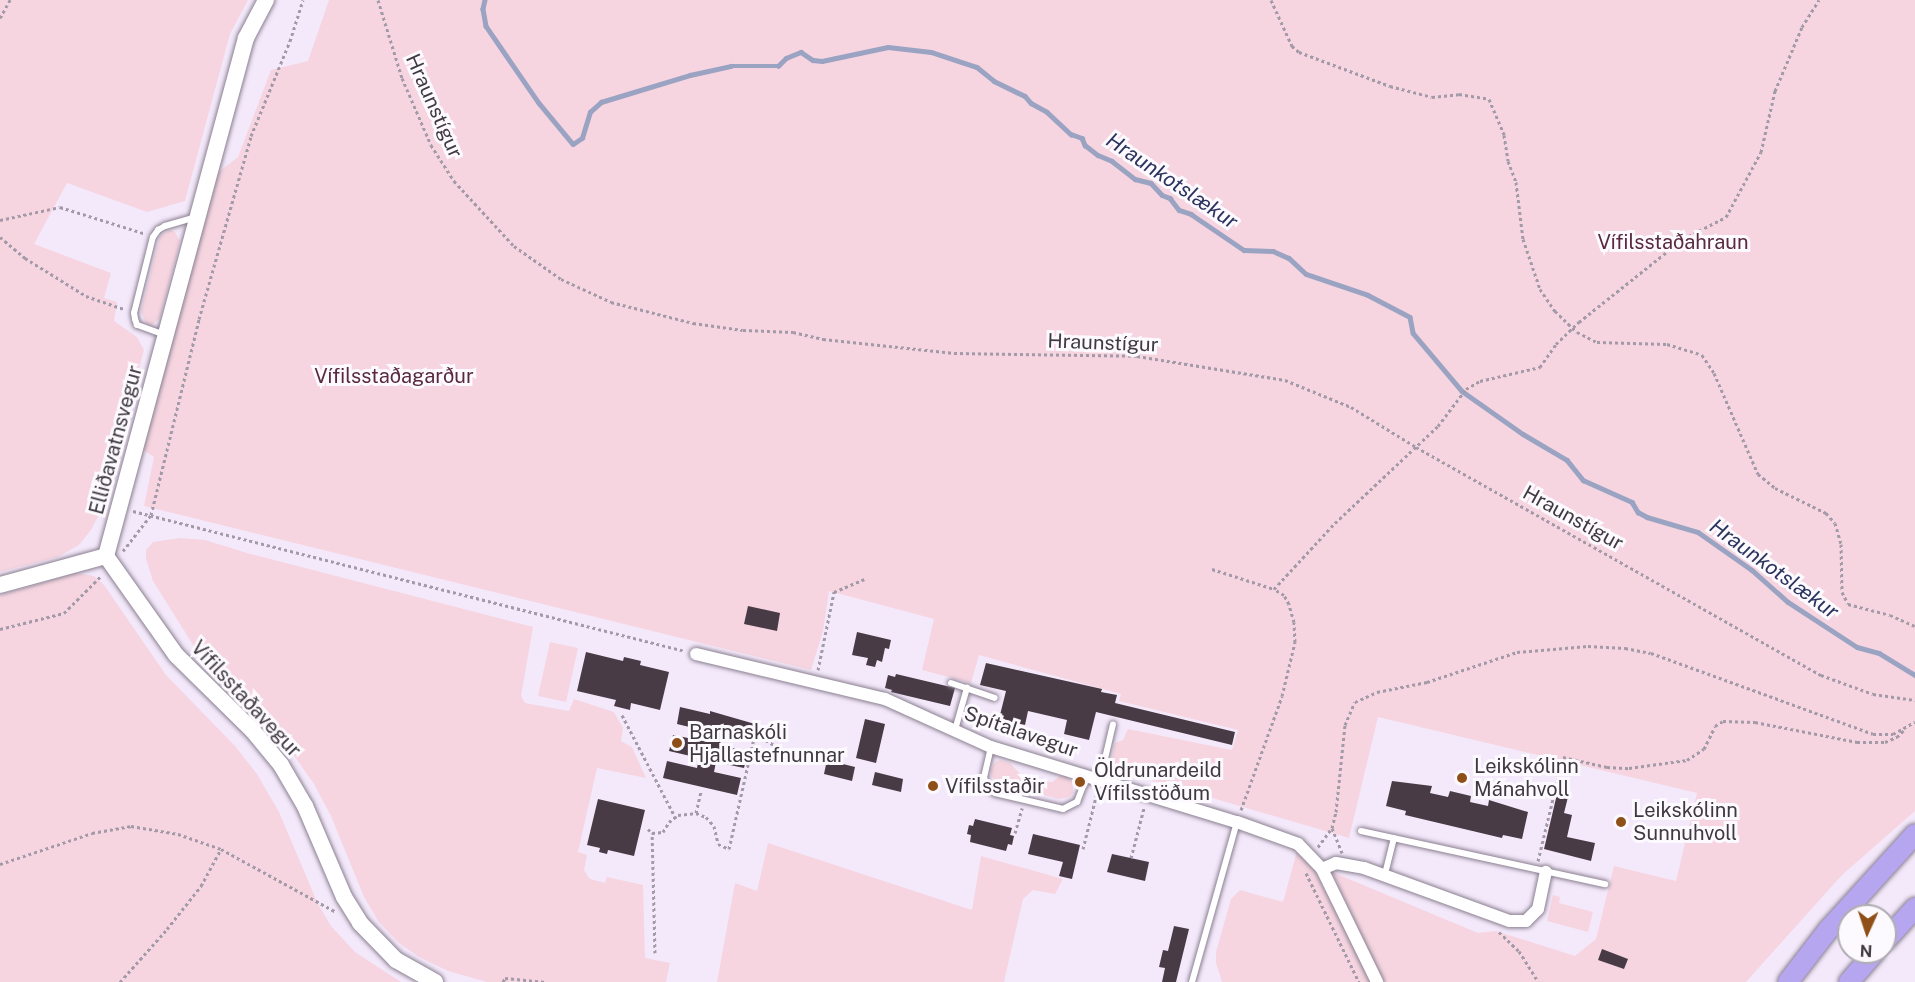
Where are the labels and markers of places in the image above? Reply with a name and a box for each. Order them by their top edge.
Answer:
place label: Barnaskóli Hjallastefnunnar [689,720,845,767]
marker: Barnaskóli Hjallastefnunnar [670,736,684,750]
place label: Leikskólinn Mánahvoll [1474,754,1579,801]
place label: Öldrunardeild Vífilsstöðum [1094,759,1222,806]
marker: Leikskólinn Mánahvoll [1455,771,1469,785]
marker: Öldrunardeild Vífilsstöðum [1071,773,1089,791]
place label: Vífilsstaðir [945,774,1045,798]
marker: Vífilsstaðir [926,779,940,793]
place label: Leikskólinn Sunnuhvoll [1633,798,1738,845]
marker: Leikskólinn Sunnuhvoll [1614,815,1628,829]

